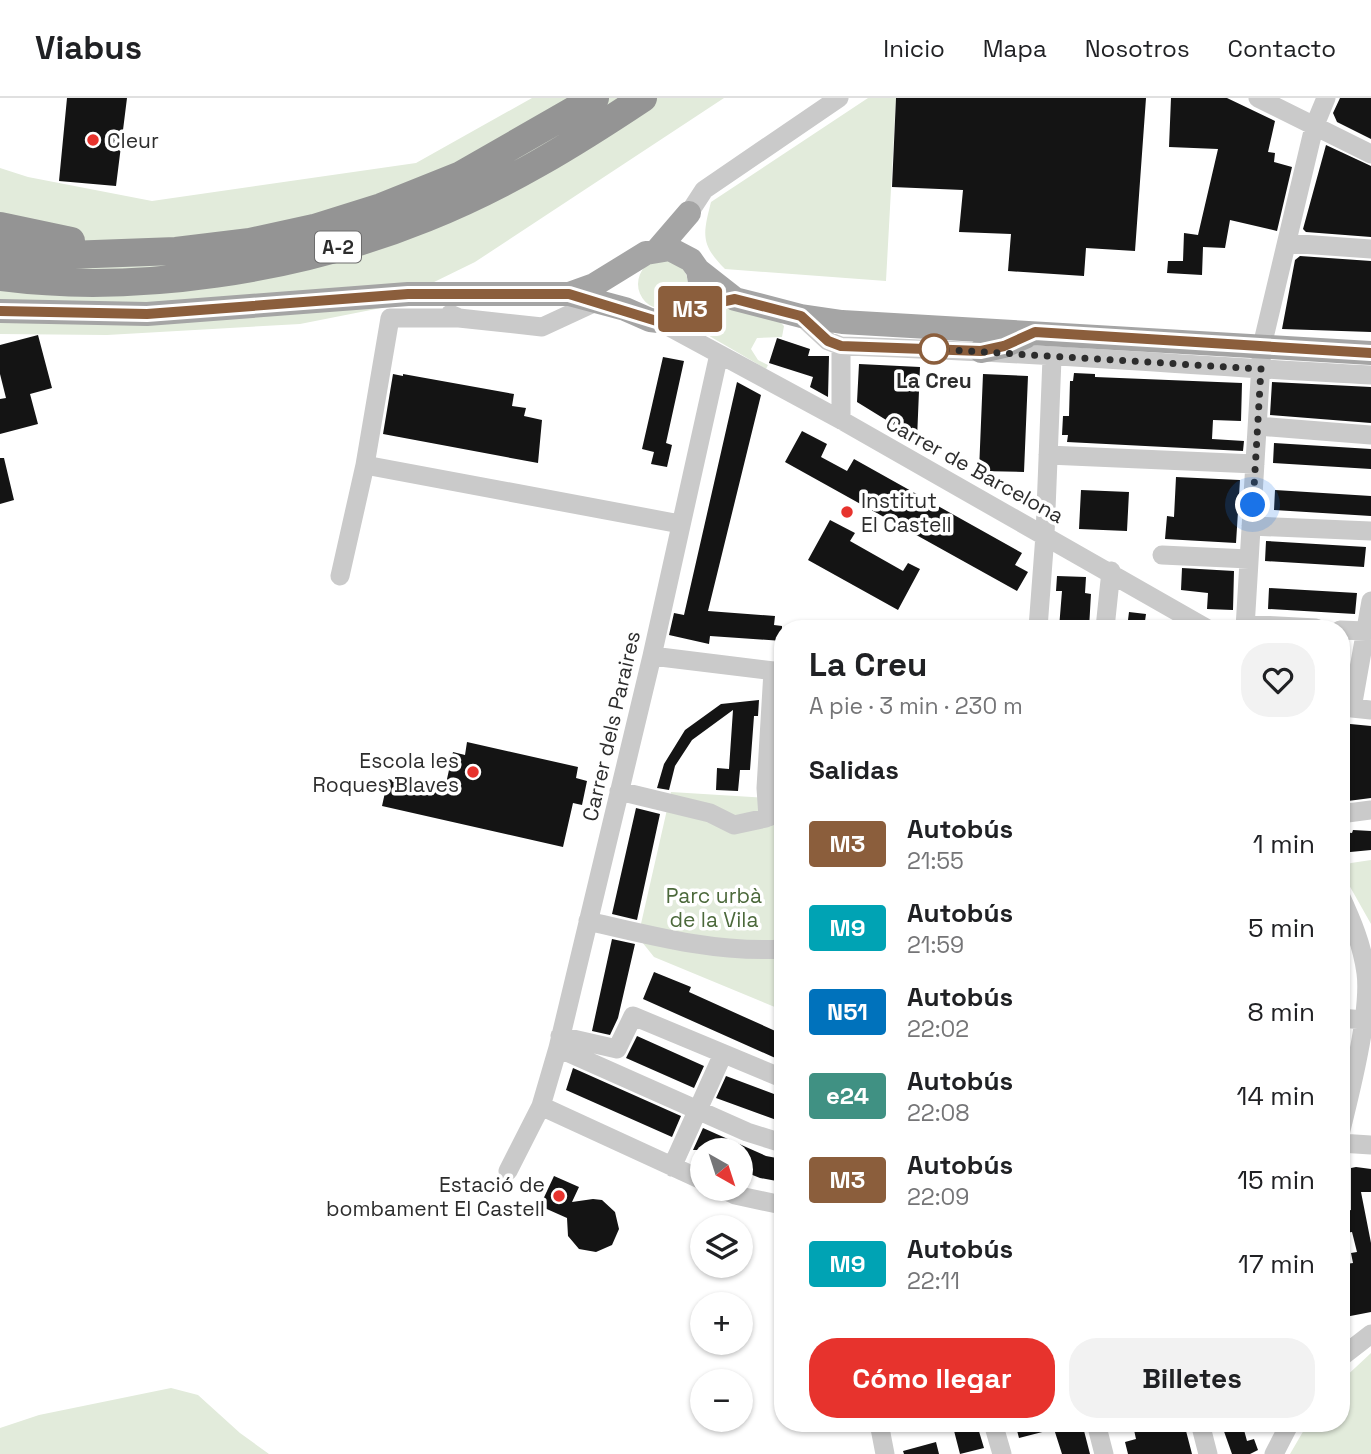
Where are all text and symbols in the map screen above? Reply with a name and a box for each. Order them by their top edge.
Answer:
text: Viabus [35,27,142,69]
text: Inicio [883,33,945,64]
text: Mapa [983,33,1047,64]
text: Nosotros [1085,33,1190,64]
text: Contacto [1228,33,1336,64]
place label: Cleur [107,127,159,154]
marker: Cleur [85,132,101,148]
road number: A-2 [315,232,361,262]
line badge: M3 [658,286,722,332]
text: M3 [672,293,708,324]
marker: La Creu [919,334,949,364]
place label: La Creu [896,367,972,394]
street label: Carrer de Barcelona [881,409,1069,529]
place label: Institut El Castell [861,487,952,538]
your location [1235,487,1270,522]
marker: Institut El Castell [839,504,855,520]
street label: Carrer dels Paraires [576,628,646,824]
button: heart [1241,643,1315,717]
text: La Creu [809,644,927,686]
text: A pie · 3 min · 230 m [809,691,1023,721]
place label: Escola les Roques Blaves [313,747,459,798]
text: Salidas [809,753,899,787]
marker: Escola les Roques Blaves [465,764,481,780]
text: Autobús [907,812,1013,846]
text: 1 min [1253,827,1315,861]
text: M3 [830,828,865,859]
text: 21:55 [907,846,964,876]
park label: Parc urbà de la Vila [666,882,762,933]
text: Autobús [907,896,1013,930]
text: 5 min [1248,911,1315,945]
text: M9 [830,912,866,943]
text: 21:59 [907,930,964,960]
text: Autobús [907,980,1013,1014]
text: 8 min [1247,995,1315,1029]
text: N51 [827,996,868,1027]
text: 22:02 [907,1014,969,1044]
text: Autobús [907,1064,1013,1098]
text: 14 min [1237,1079,1315,1113]
text: e24 [826,1080,869,1111]
text: 22:08 [907,1098,970,1128]
north arrow [690,1138,752,1200]
map controls [690,1138,753,1432]
text: Autobús [907,1148,1013,1182]
text: 15 min [1237,1163,1315,1197]
text: M3 [830,1164,865,1195]
place label: Estació de bombament El Castell [326,1171,545,1222]
text: 22:09 [907,1182,969,1212]
marker: Estació de bombament El Castell [551,1188,567,1204]
button: layers [690,1215,753,1278]
text: Autobús [907,1232,1013,1266]
text: 17 min [1238,1247,1315,1281]
text: M9 [830,1248,866,1279]
text: 22:11 [907,1266,960,1296]
button: + [690,1292,753,1355]
button: Cómo llegar [809,1338,1055,1418]
button: Billetes [1069,1338,1315,1418]
button: − [690,1369,753,1432]

